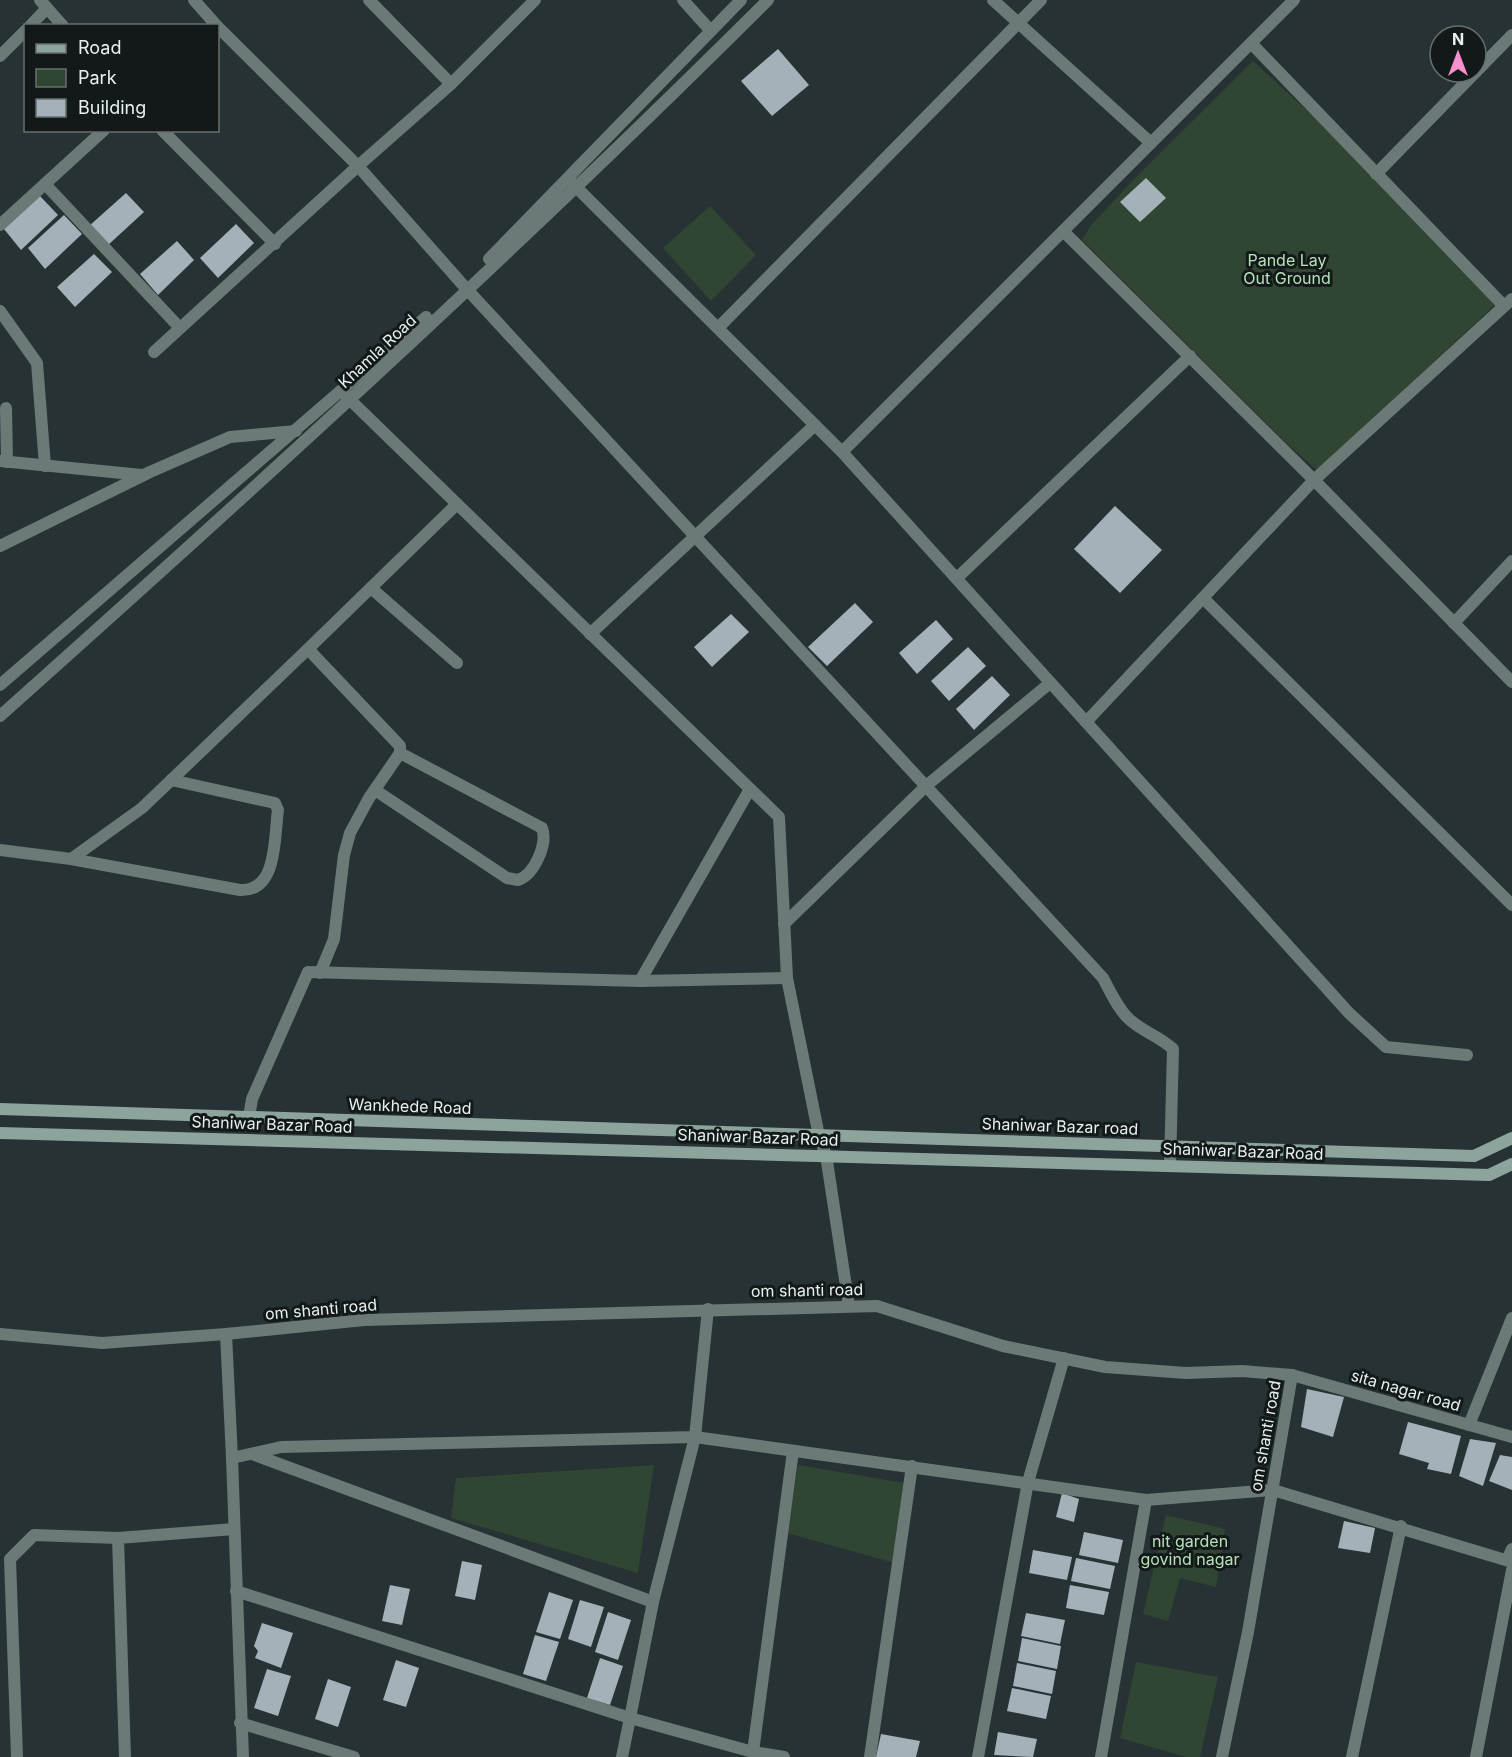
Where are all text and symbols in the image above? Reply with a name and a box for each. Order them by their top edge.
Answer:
legend [24,24,219,132]
north arrow [1428,24,1488,84]
text: N [1452,29,1464,49]
text: Road [78,37,121,58]
text: Park [78,67,117,88]
text: Building [78,97,146,118]
park label: Pande Lay Out Ground [1243,250,1331,288]
street label: Khamla Road [334,310,420,392]
street label: Wankhede Road [348,1094,472,1118]
street label: Shaniwar Bazar Road [191,1111,353,1137]
street label: Shaniwar Bazar road [981,1113,1139,1139]
street label: Shaniwar Bazar Road [677,1124,839,1150]
street label: Shaniwar Bazar Road [1162,1138,1324,1164]
street label: om shanti road [751,1279,863,1301]
street label: om shanti road [264,1294,378,1324]
street label: sita nagar road [1349,1365,1463,1415]
street label: om shanti road [1245,1379,1285,1493]
park label: nit garden govind nagar [1141,1531,1239,1569]

